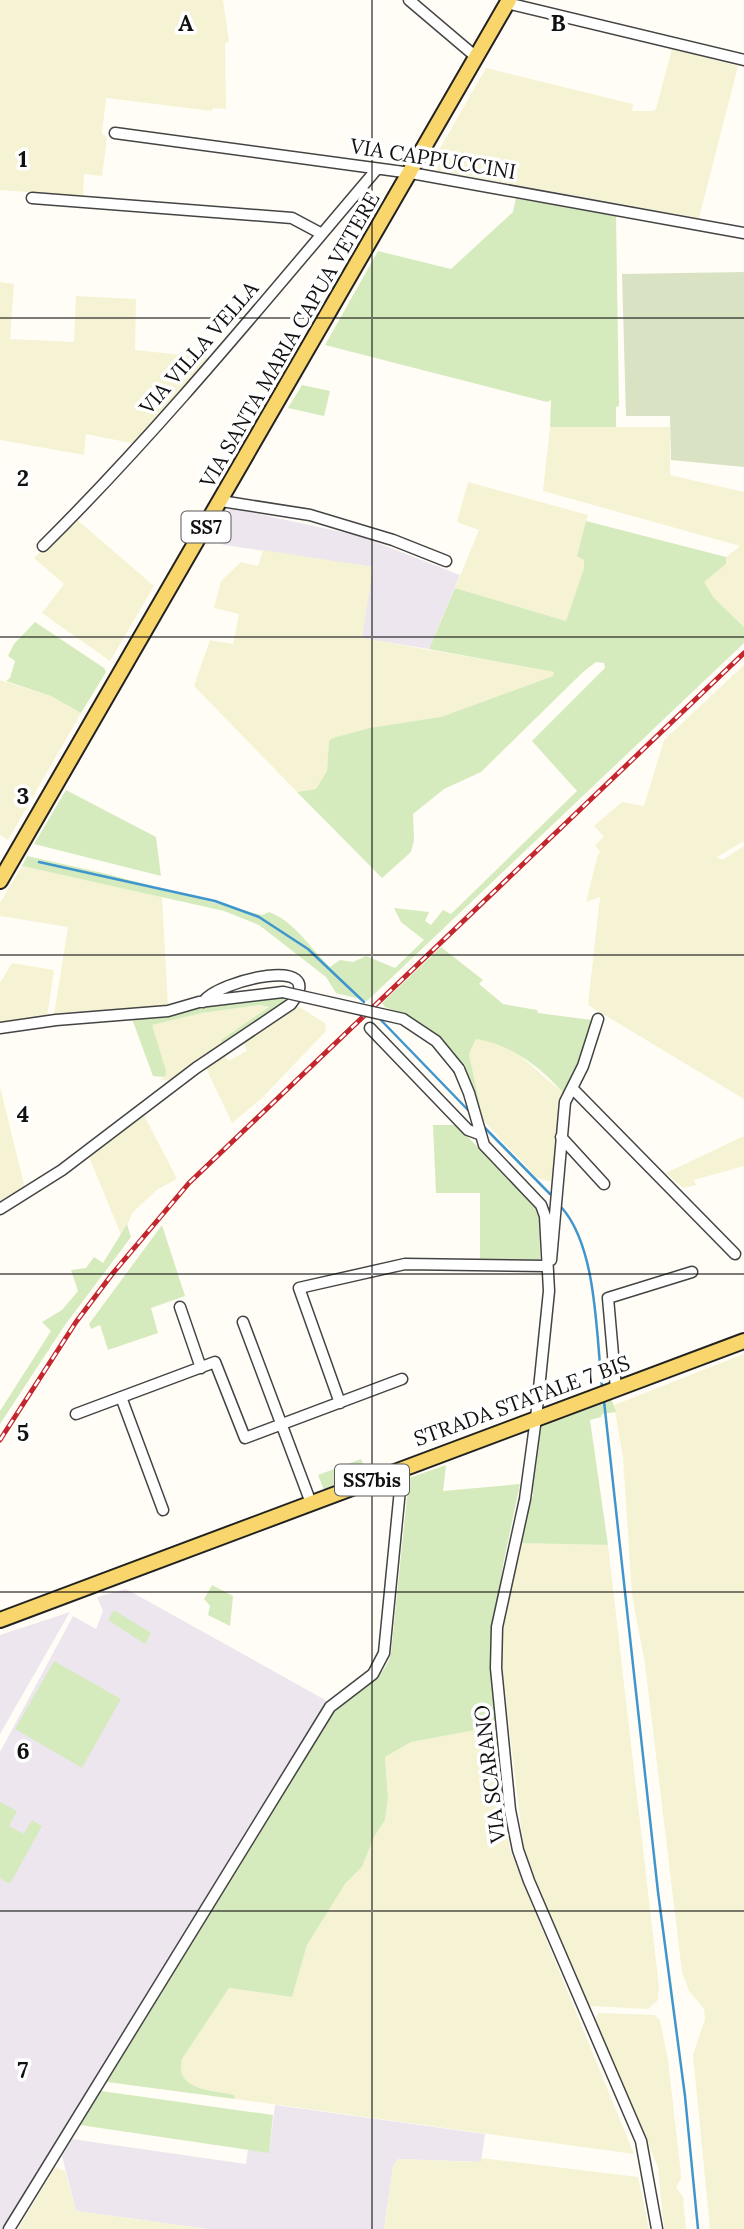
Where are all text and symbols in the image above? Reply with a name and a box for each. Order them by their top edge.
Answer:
text: A [178,8,194,37]
text: B [550,8,566,37]
street label: VIA CAPPUCCINI [347,132,518,185]
text: 1 [18,144,28,173]
street label: VIA SANTA MARIA CAPUA VETERE [193,187,386,493]
street label: VIA VILLA VELLA [133,275,264,421]
text: 2 [17,463,29,492]
road number: SS7 [182,512,230,542]
text: 3 [17,781,29,810]
text: 4 [17,1099,29,1128]
street label: STRADA STATALE 7 BIS [410,1349,634,1452]
text: 5 [17,1418,29,1447]
road number: SS7bis [335,1464,409,1496]
street label: VIA SCARANO [468,1703,511,1846]
text: 6 [16,1736,30,1765]
text: 7 [18,2055,29,2084]

